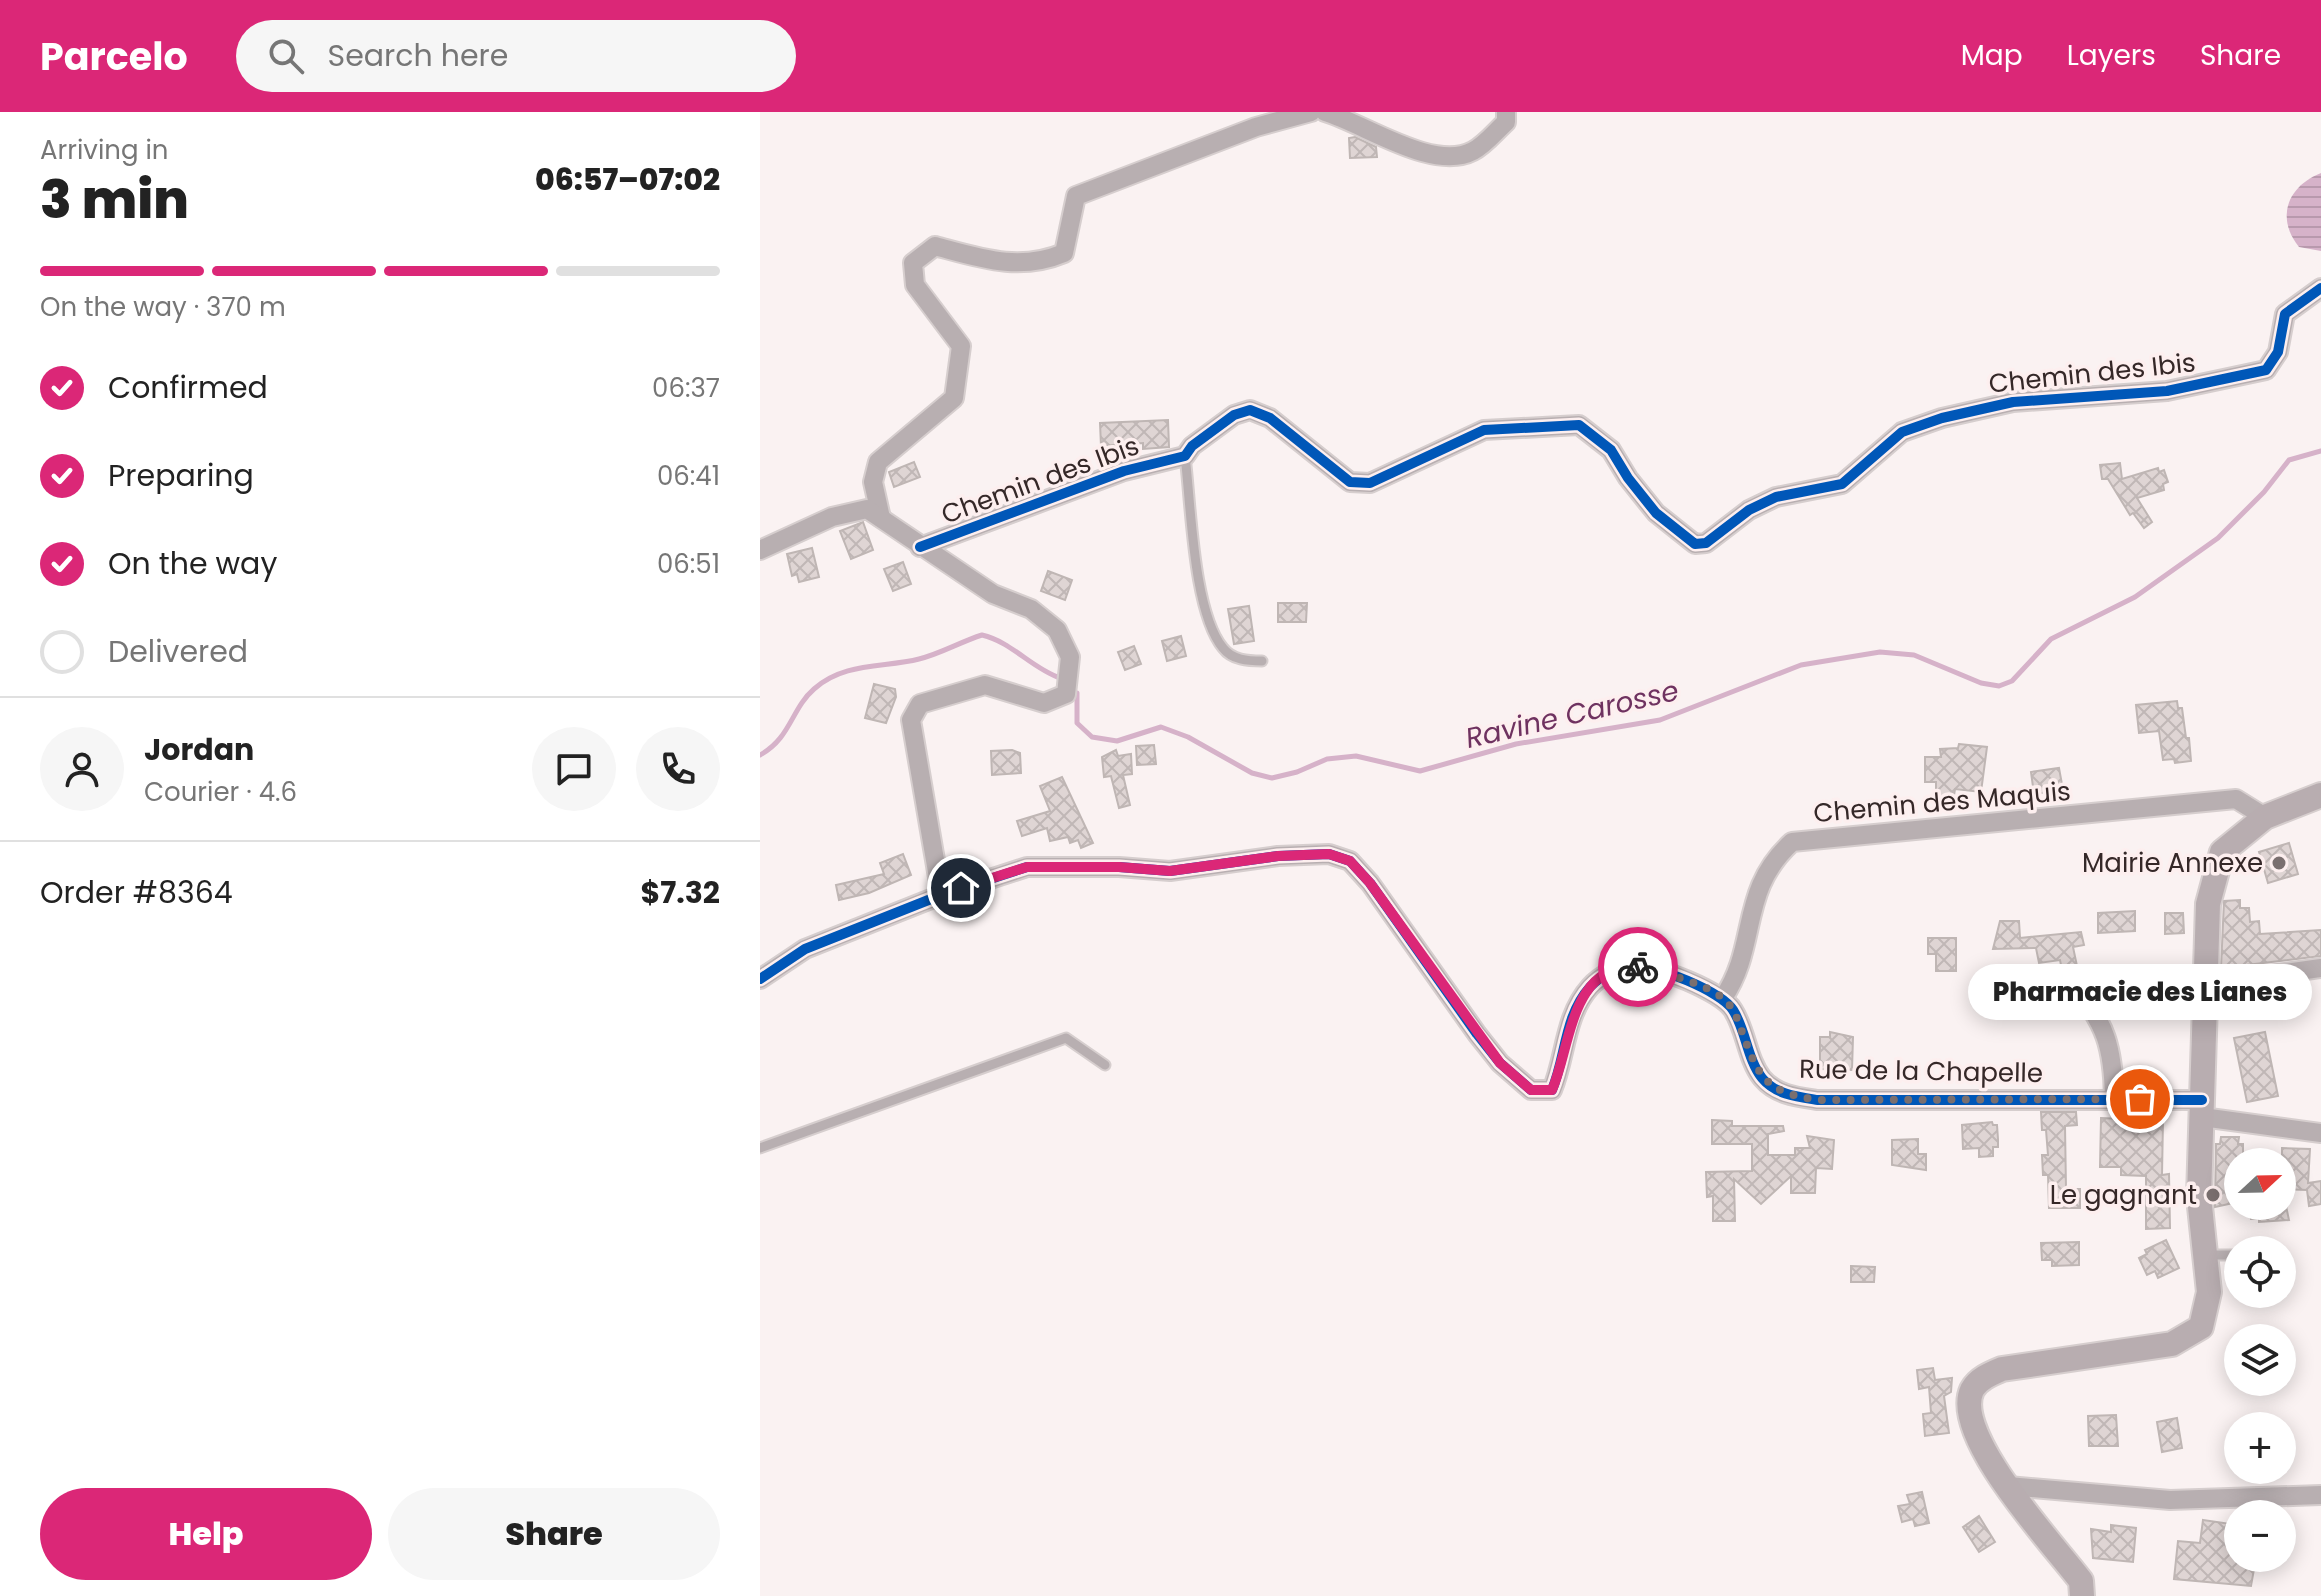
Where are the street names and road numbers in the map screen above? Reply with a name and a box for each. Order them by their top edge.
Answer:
street label: Chemin des Ibis [1987,344,2197,402]
street label: Chemin des Ibis [936,428,1144,532]
street label: Chemin des Maquis [1812,773,2072,831]
street label: Rue de la Chapelle [1799,1051,2043,1091]

